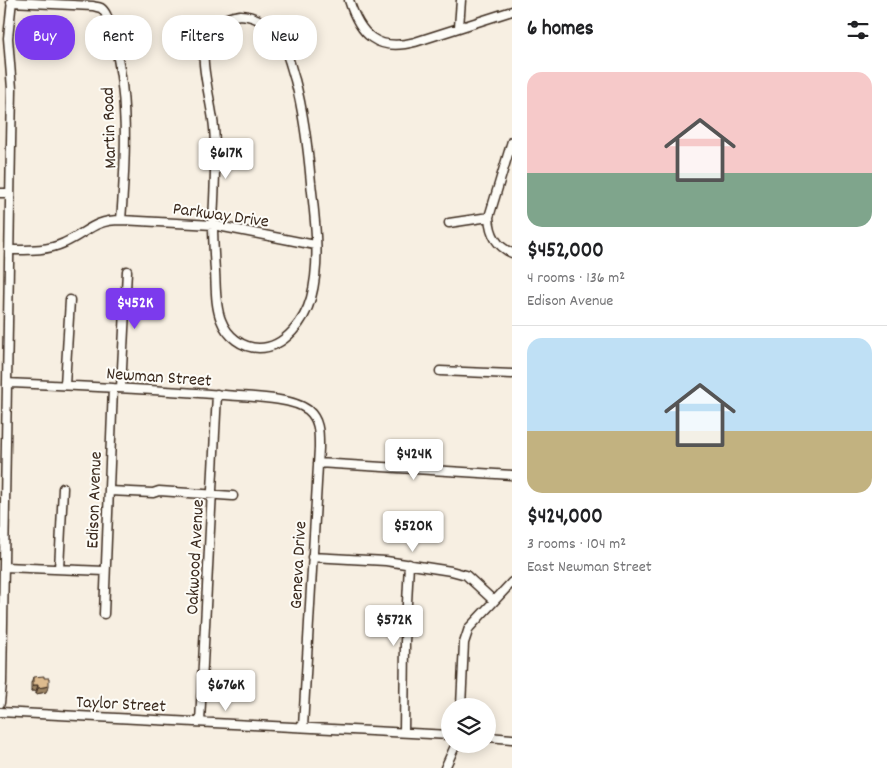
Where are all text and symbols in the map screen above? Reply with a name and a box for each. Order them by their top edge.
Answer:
chip: Buy [15,15,75,60]
chip: Rent [85,15,152,60]
chip: Filters [162,15,243,60]
chip: New [253,15,317,60]
text: 6 homes [527,15,594,45]
icon: filters [844,16,872,44]
street label: Martin Road [97,87,124,169]
icon: home [655,105,745,195]
pin: $617K [191,138,261,180]
text: $617K [210,142,242,165]
street label: Parkway Drive [171,197,270,236]
text: $452,000 [527,237,604,267]
text: 4 rooms · 136 m² [527,267,625,290]
pin: $452K [100,288,170,330]
text: Edison Avenue [527,290,613,313]
text: $452K [117,292,153,315]
street label: Newman Street [105,362,213,395]
icon: home [655,370,745,460]
pin: $424K [379,438,449,481]
text: $424K [396,443,432,466]
street label: Edison Avenue [81,451,110,549]
street label: Oakwood Avenue [181,499,212,615]
text: $424,000 [527,503,603,533]
pin: $520K [378,510,448,553]
text: $520K [394,515,432,538]
street label: Geneva Drive [285,520,314,610]
text: 3 rooms · 104 m² [527,533,626,556]
text: East Newman Street [527,556,652,579]
pin: $572K [359,604,429,647]
text: $572K [376,609,412,632]
pin: $676K [191,670,261,712]
text: $676K [207,674,245,697]
street label: Taylor Street [75,691,167,720]
map controls [441,698,496,753]
button: layers [441,698,496,753]

